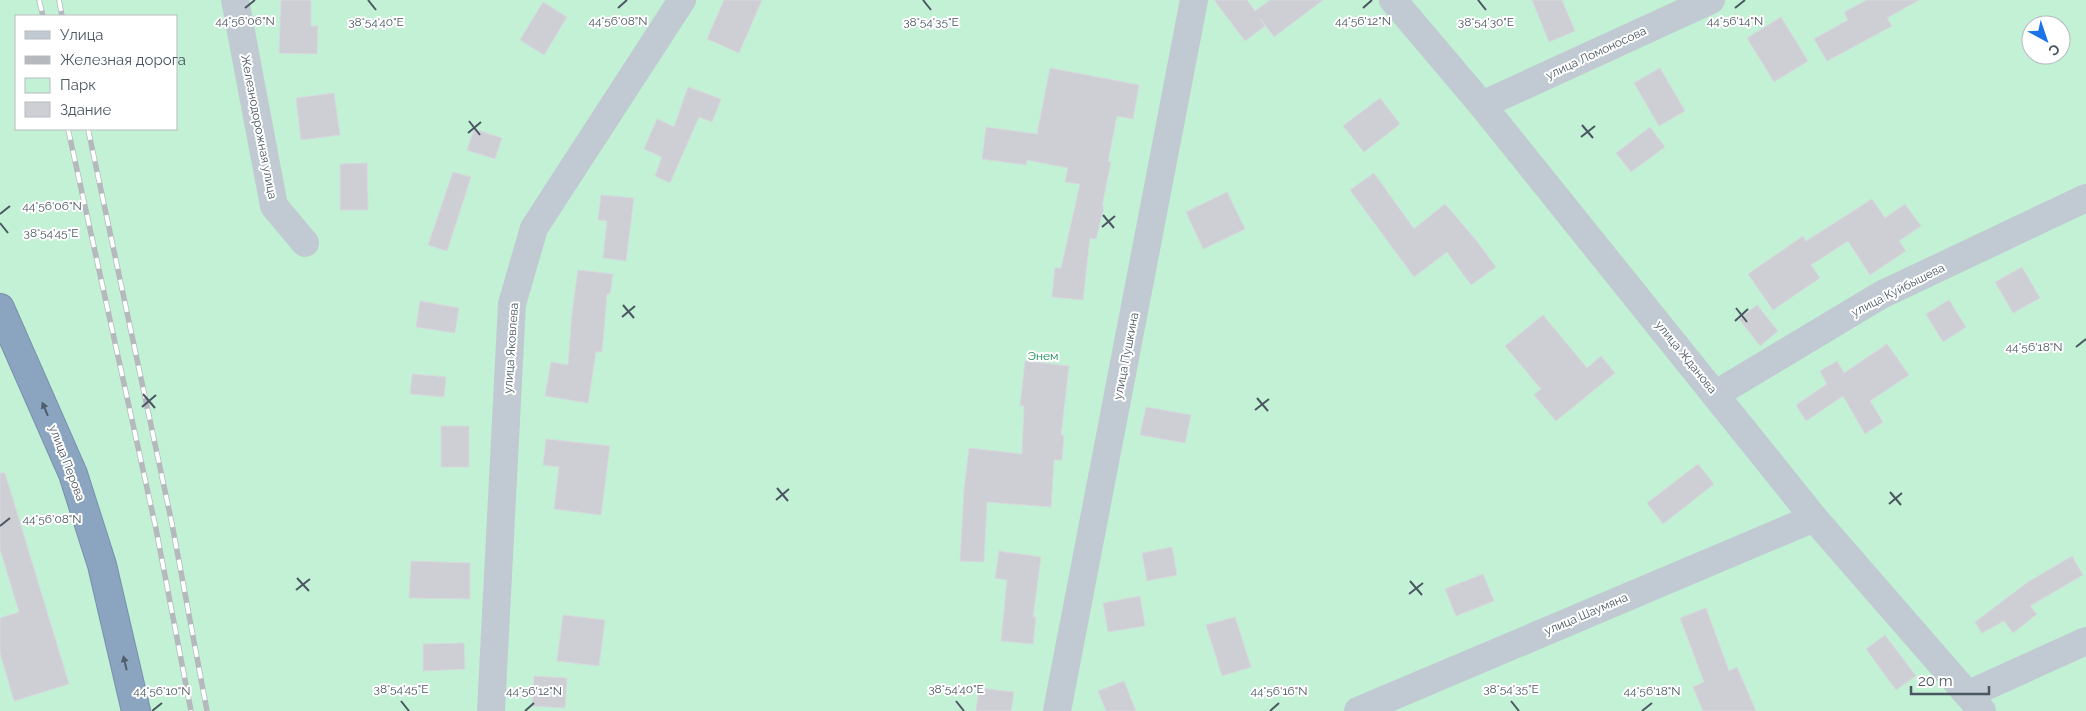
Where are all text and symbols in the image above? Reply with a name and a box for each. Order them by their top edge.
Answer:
text: 44°56'06"N [215,14,275,28]
text: 44°56'08"N [588,14,648,28]
text: 44°56'12"N [1335,14,1391,28]
text: 44°56'14"N [1707,14,1763,28]
legend [15,15,178,130]
text: 38°54'40"E [348,15,404,29]
text: 38°54'35"E [903,15,959,29]
text: 38°54'30"E [1458,15,1514,29]
north arrow [2021,15,2071,65]
street label: улица Ломоносова [1544,24,1648,82]
text: Улица [60,26,104,44]
text: С [2045,41,2063,59]
text: Железная дорога [60,51,186,69]
street label: Железнодорожная улица [238,54,280,200]
text: Парк [60,76,96,94]
text: Здание [60,101,112,119]
text: 44°56'06"N [22,199,82,213]
text: 38°54'45"E [24,226,78,240]
street label: улица Куйбышева [1849,260,1947,320]
street label: улица Яковлева [501,302,521,394]
street label: улица Пушкина [1111,311,1141,401]
street label: улица Жданова [1652,318,1720,396]
text: 44°56'18"N [2005,340,2063,354]
park label: Энем [1028,349,1059,363]
one-way arrow [41,402,49,416]
street label: улица Перова [46,423,88,503]
text: 44°56'08"N [22,512,82,526]
street label: улица Шаумяна [1542,590,1630,638]
one-way arrow [121,656,129,671]
scale bar [1911,664,1988,696]
text: 20 m [1918,672,1953,690]
text: 38°54'45"E [374,682,428,696]
text: 38°54'40"E [928,682,984,696]
text: 38°54'35"E [1483,682,1539,696]
text: 44°56'10"N [133,684,191,698]
text: 44°56'12"N [506,684,562,698]
text: 44°56'16"N [1250,684,1308,698]
text: 44°56'18"N [1623,684,1681,698]

